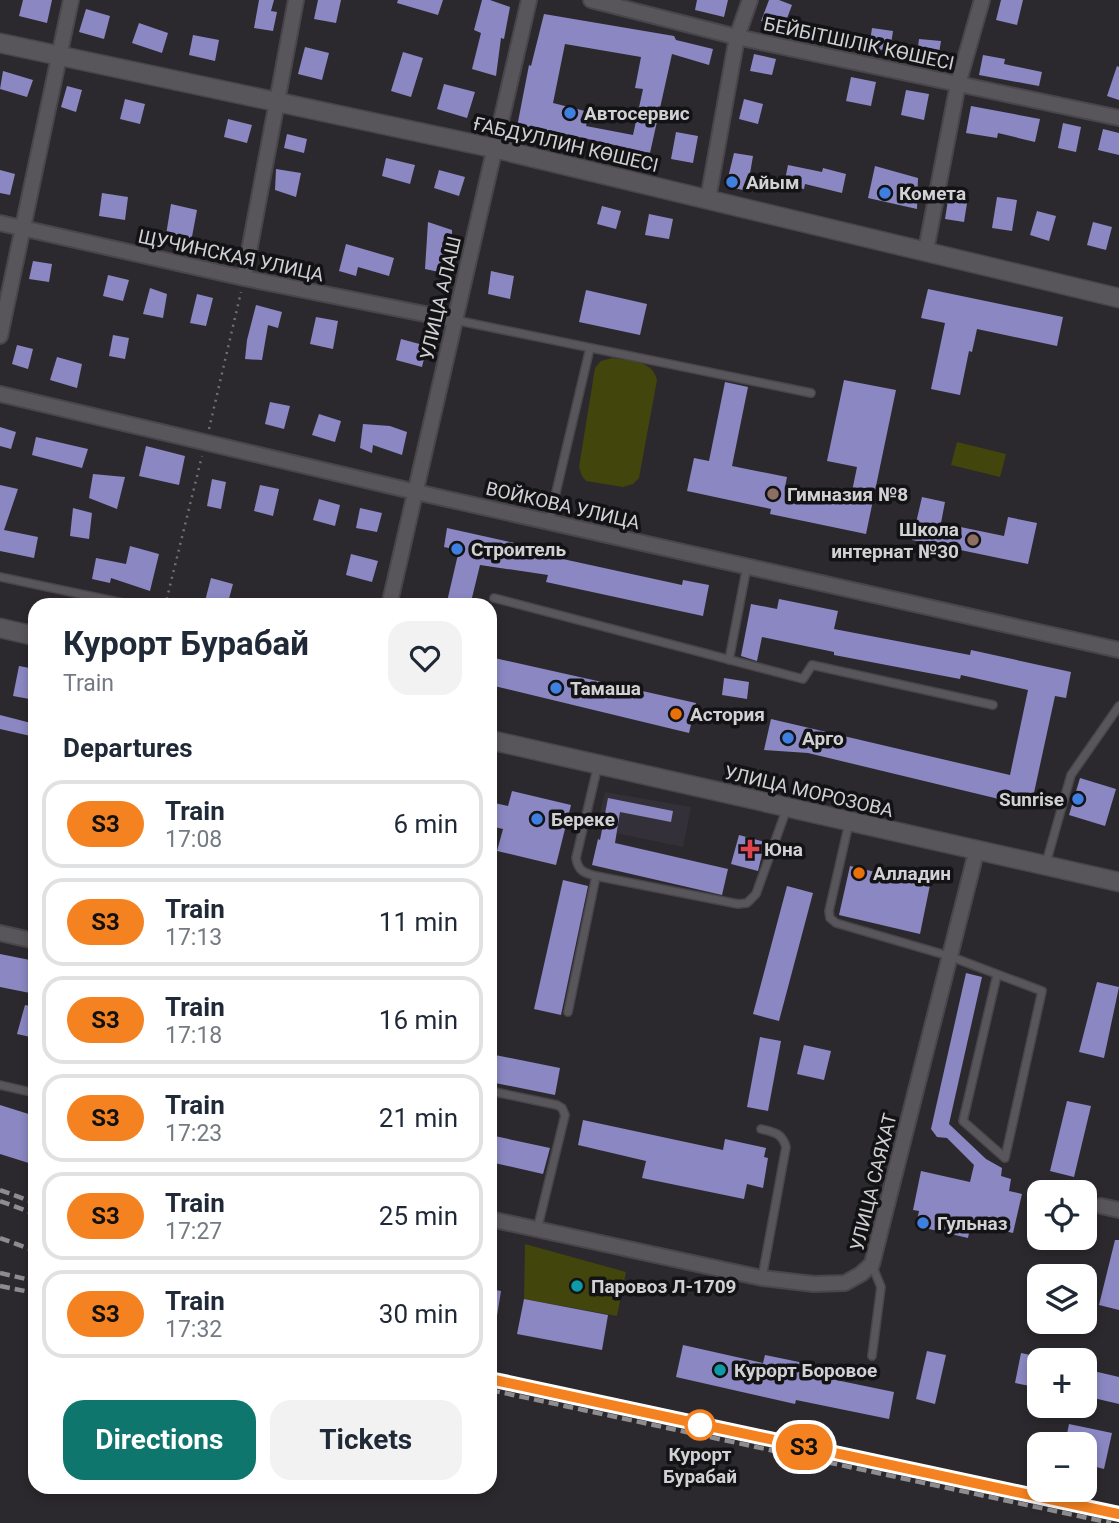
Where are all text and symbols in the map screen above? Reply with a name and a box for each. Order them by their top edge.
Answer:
street label: БЕЙБІТШІЛІК КӨШЕСІ [761,12,956,75]
place label: Автосервис [584,102,690,125]
marker: Автосервис [562,105,578,121]
street label: ҒАБДУЛЛИН КӨШЕСІ [471,112,660,177]
place label: Айым [746,171,799,194]
marker: Айым [724,174,740,190]
place label: Комета [899,182,966,205]
marker: Комета [877,185,893,201]
street label: ЩУЧИНСКАЯ УЛИЦА [136,225,326,287]
street label: УЛИЦА АЛАШ [415,234,466,362]
street label: ВОЙКОВА УЛИЦА [484,477,643,535]
place label: Гимназия №8 [787,483,908,506]
marker: Гимназия №8 [765,486,781,502]
place label: Школа интернат №30 [831,518,959,563]
marker: Школа интернат №30 [965,532,981,548]
place label: Строитель [471,538,566,561]
marker: Строитель [449,541,465,557]
button: heart [388,621,462,695]
text: Курорт Бурабай [63,624,309,663]
text: Train [63,670,114,697]
place label: Тамаша [570,677,641,700]
marker: Тамаша [548,680,564,696]
place label: Астория [690,703,765,726]
marker: Астория [668,706,684,722]
place label: Арго [802,727,844,750]
marker: Арго [780,730,796,746]
text: Departures [63,733,193,763]
street label: УЛИЦА МОРОЗОВА [722,761,896,822]
place label: Sunrise [999,788,1064,811]
marker: Sunrise [1070,791,1086,807]
text: Train [165,796,225,826]
place label: Береке [551,808,615,831]
text: 6 min [393,809,458,839]
text: S3 [91,810,120,838]
marker: Береке [529,811,545,827]
text: 17:08 [165,826,222,853]
place label: Юна [764,838,803,861]
marker: Юна [742,841,758,857]
place label: Алладин [873,862,951,885]
marker: Алладин [851,865,867,881]
text: Train [165,894,225,924]
text: 11 min [379,907,458,937]
text: S3 [91,908,120,936]
text: 17:13 [165,924,222,951]
text: Train [165,992,225,1022]
text: 16 min [379,1005,458,1035]
text: S3 [91,1006,120,1034]
text: 17:18 [165,1022,222,1049]
text: Train [165,1090,225,1120]
text: 21 min [379,1103,458,1133]
text: S3 [91,1104,120,1132]
street label: УЛИЦА САЯХАТ [845,1111,902,1253]
text: 17:23 [165,1120,222,1147]
map controls [1027,1180,1097,1502]
button: locate [1027,1180,1097,1250]
text: Train [165,1188,225,1218]
text: 25 min [379,1201,458,1231]
text: S3 [91,1202,120,1230]
place label: Гульназ [937,1212,1008,1235]
marker: Гульназ [915,1215,931,1231]
text: 17:27 [165,1218,222,1245]
button: layers [1027,1264,1097,1334]
place label: Паровоз Л-1709 [591,1275,736,1298]
marker: Паровоз Л-1709 [569,1278,585,1294]
text: Train [165,1286,225,1316]
text: 30 min [379,1299,458,1329]
text: S3 [91,1300,120,1328]
text: 17:32 [165,1316,222,1343]
button: + [1027,1348,1097,1418]
place label: Курорт Боровое [734,1359,877,1382]
marker: Курорт Боровое [712,1362,728,1378]
button: Directions [63,1400,256,1480]
button: Tickets [270,1400,462,1480]
marker: Курорт Бурабай [685,1410,715,1440]
line badge: S3 [772,1424,836,1470]
button: − [1027,1432,1097,1502]
text: S3 [790,1433,818,1461]
place label: Курорт Бурабай [663,1443,737,1488]

